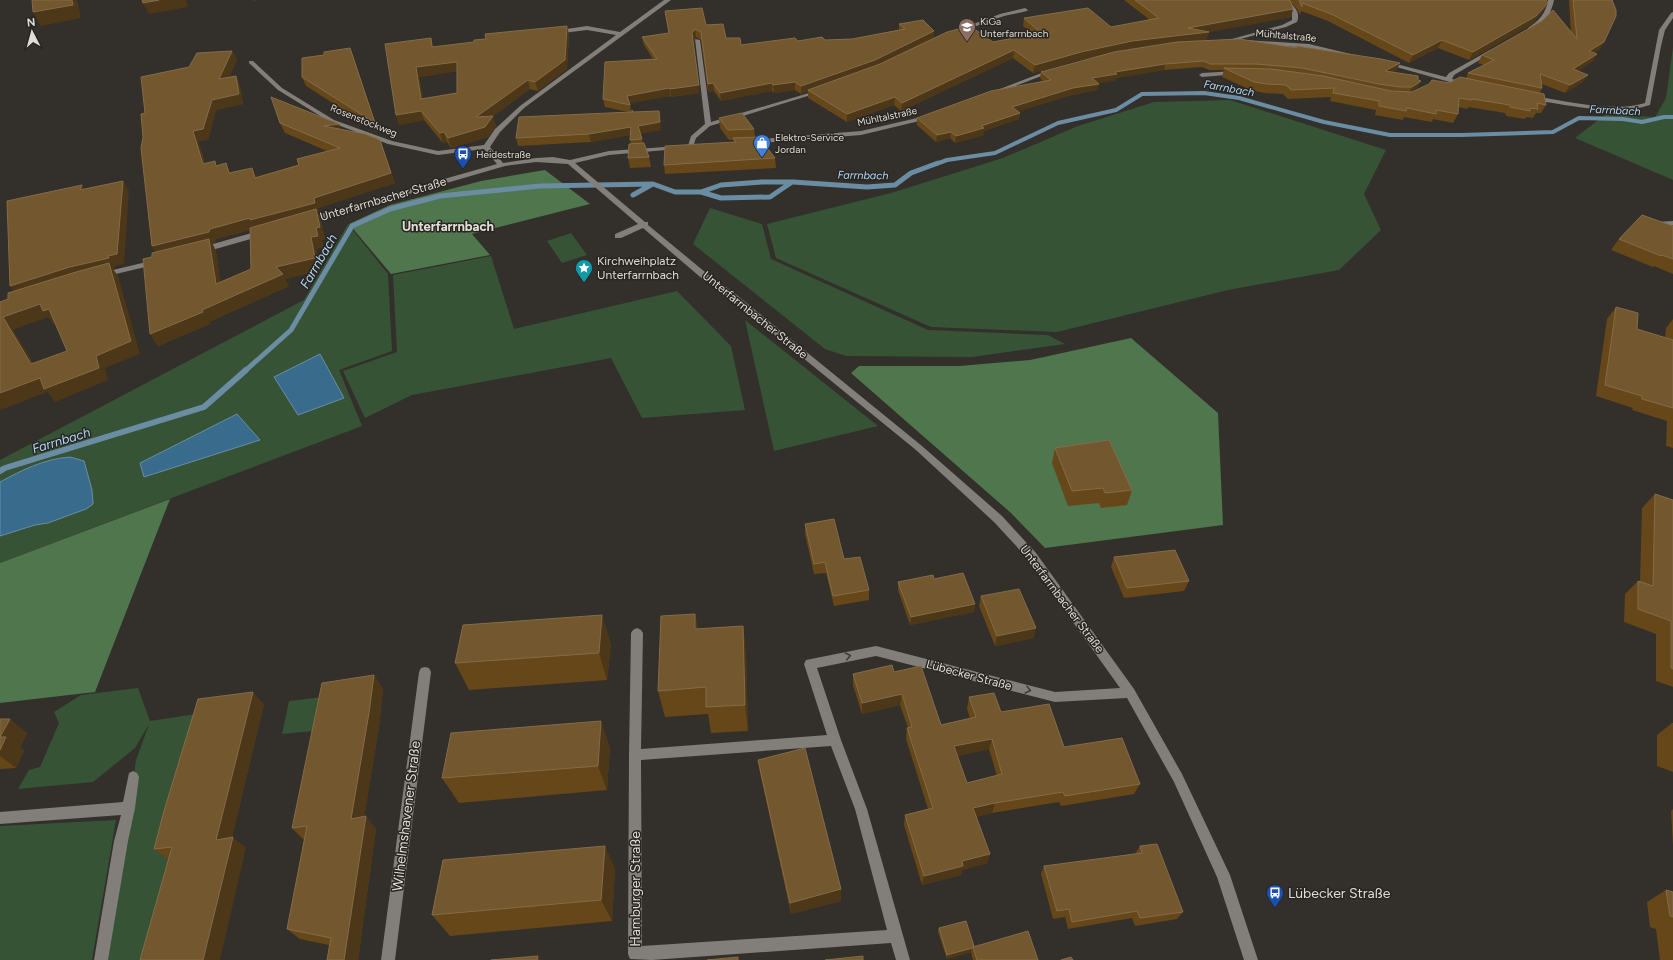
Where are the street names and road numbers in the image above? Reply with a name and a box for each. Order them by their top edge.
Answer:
street label: Mühltalstraße [1255,26,1317,45]
street label: Rosenstockweg [328,101,399,140]
street label: Mühltalstraße [856,104,919,129]
street label: Unterfarrnbacher Straße [318,174,448,224]
street label: Unterfarrnbacher Straße [700,268,811,362]
street label: Unterfarrnbacher Straße [1017,543,1107,656]
street label: Lübecker Straße [925,657,1014,693]
street label: Wilhelmshavener Straße [389,740,424,892]
street label: Hamburger Straße [627,831,644,947]

